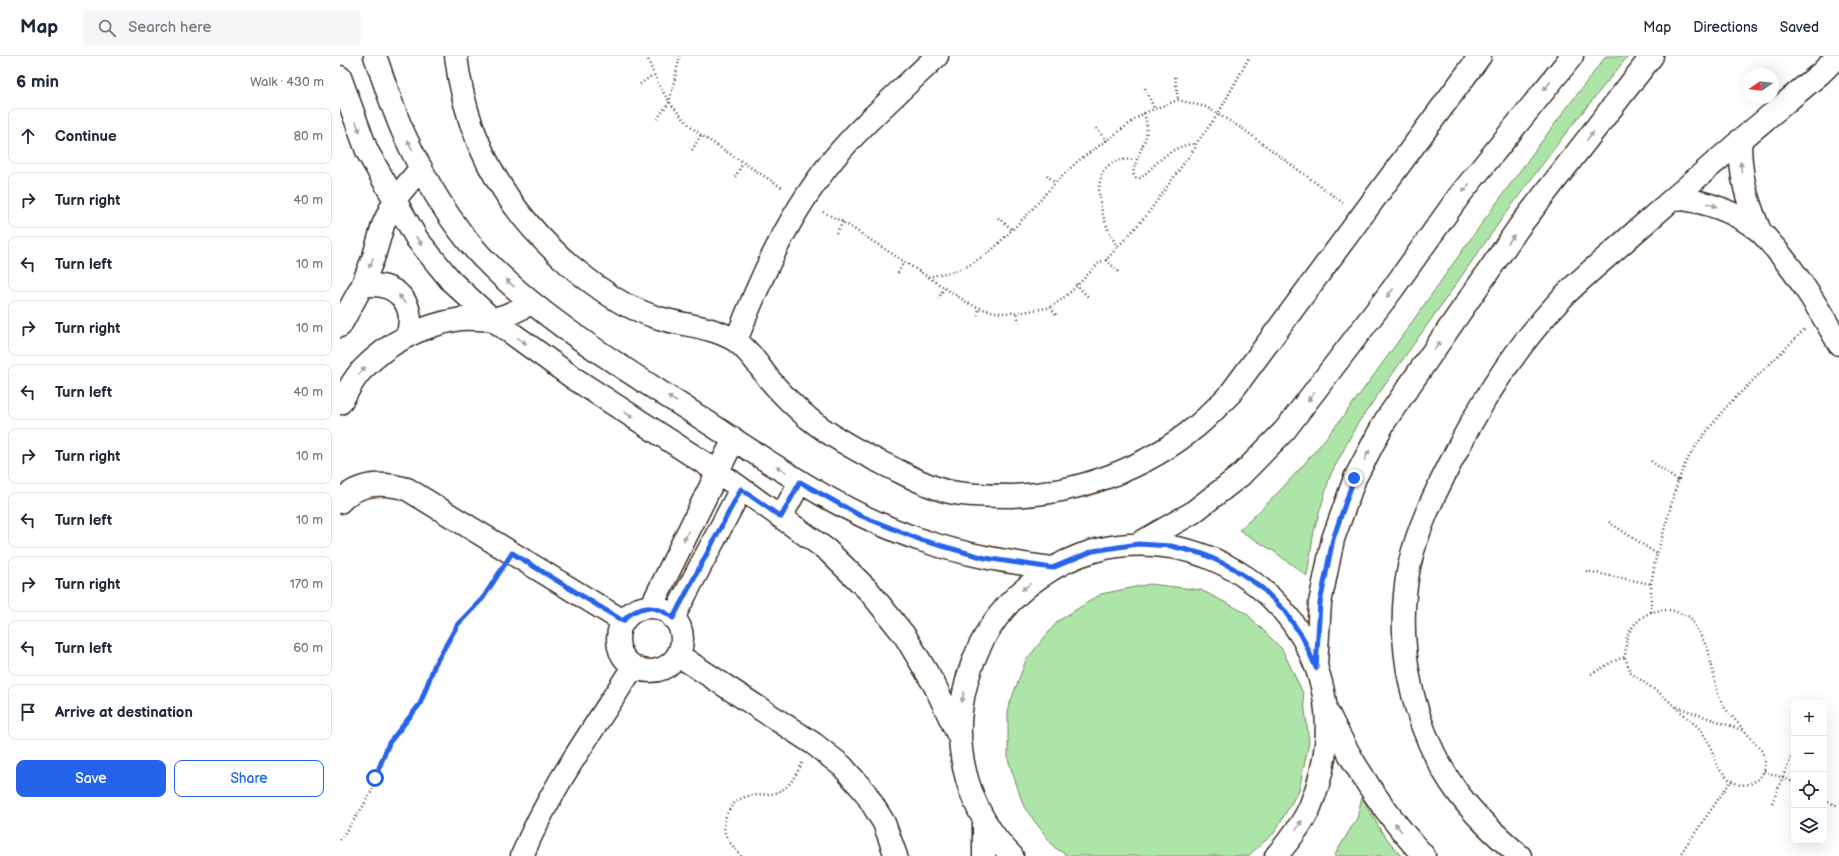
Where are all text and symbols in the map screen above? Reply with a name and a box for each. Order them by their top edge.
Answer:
search box [82,10,362,46]
text: Map [20,16,58,39]
icon: search [96,17,118,39]
text: Search here [128,18,211,37]
text: Map [1643,19,1671,36]
text: Directions [1693,19,1758,36]
text: Saved [1780,19,1819,36]
north arrow [1743,68,1779,104]
text: 6 min [16,72,59,92]
text: Walk · 430 m [250,74,324,90]
one-way arrow [1543,81,1552,92]
one-way arrow [356,121,362,133]
icon: ahead [17,125,39,147]
text: Continue [55,127,117,146]
text: 80 m [294,128,323,144]
one-way arrow [1586,130,1594,141]
one-way arrow [406,139,413,150]
one-way arrow [1738,161,1744,173]
one-way arrow [1461,182,1470,193]
icon: right [17,189,39,211]
text: Turn right [55,191,120,210]
text: 40 m [293,192,323,208]
one-way arrow [1706,202,1718,208]
one-way arrow [1507,234,1515,244]
one-way arrow [415,236,423,247]
icon: left [17,253,39,275]
text: Turn left [55,255,112,274]
text: 10 m [296,256,323,272]
one-way arrow [368,257,374,269]
one-way arrow [505,278,515,288]
one-way arrow [1386,288,1394,299]
one-way arrow [398,294,406,305]
icon: right [17,317,39,339]
text: Turn right [55,319,120,338]
text: 10 m [296,320,323,336]
one-way arrow [517,337,527,345]
one-way arrow [1433,341,1441,351]
one-way arrow [357,366,366,376]
icon: left [17,381,39,403]
text: Turn left [55,383,112,402]
text: 40 m [293,384,323,400]
one-way arrow [1307,391,1315,402]
one-way arrow [667,395,677,403]
one-way arrow [624,411,634,419]
icon: right [17,445,39,467]
text: Turn right [55,447,120,466]
text: 10 m [296,448,323,464]
one-way arrow [1364,449,1370,461]
one-way arrow [776,466,787,473]
route end [1345,469,1363,487]
icon: left [17,509,39,531]
text: Turn left [55,511,112,530]
text: 10 m [296,512,323,528]
one-way arrow [683,530,689,542]
icon: right [17,573,39,595]
text: Turn right [55,575,120,594]
text: 170 m [290,576,323,592]
one-way arrow [1021,582,1032,591]
icon: left [17,637,39,659]
text: Turn left [55,639,112,658]
text: 60 m [293,640,323,656]
one-way arrow [959,691,965,703]
map controls [1791,700,1827,844]
button: + [1791,700,1827,736]
icon: arrive [17,701,39,723]
text: Arrive at destination [55,703,193,722]
button: − [1791,736,1827,772]
button: Save [16,760,166,797]
button: Share [174,760,324,797]
route start [366,769,384,787]
button: locate [1791,772,1827,808]
button: layers [1791,808,1827,844]
one-way arrow [1296,819,1303,831]
one-way arrow [1394,821,1402,832]

